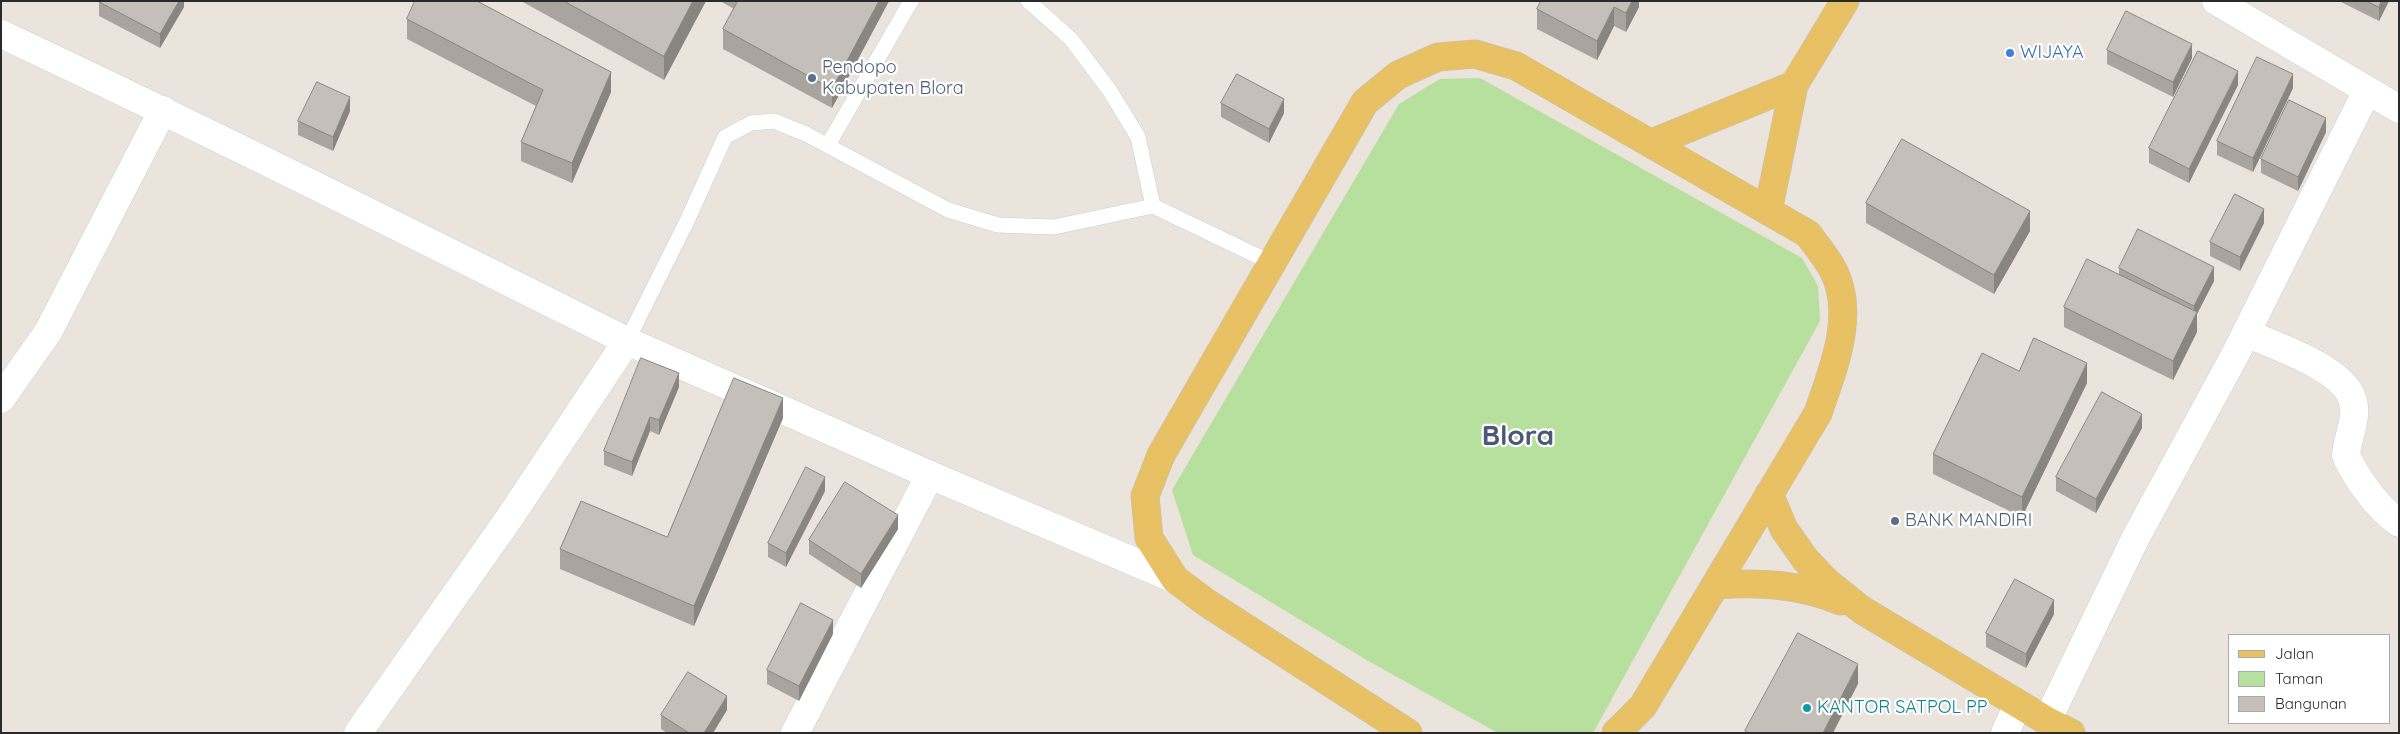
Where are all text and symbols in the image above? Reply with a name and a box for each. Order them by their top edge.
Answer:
place label: WIJAYA [2020,42,2084,64]
marker: WIJAYA [2004,47,2016,59]
place label: Pendopo Kabupaten Blora [822,57,964,100]
marker: Pendopo Kabupaten Blora [806,72,818,84]
district label: Blora [1482,420,1554,454]
place label: BANK MANDIRI [1905,510,2032,532]
marker: BANK MANDIRI [1889,515,1901,527]
legend [2228,634,2390,724]
text: Jalan [2275,644,2314,663]
text: Taman [2275,669,2323,688]
text: Bangunan [2275,694,2347,713]
place label: KANTOR SATPOL PP [1817,697,1987,719]
marker: KANTOR SATPOL PP [1801,702,1813,714]

